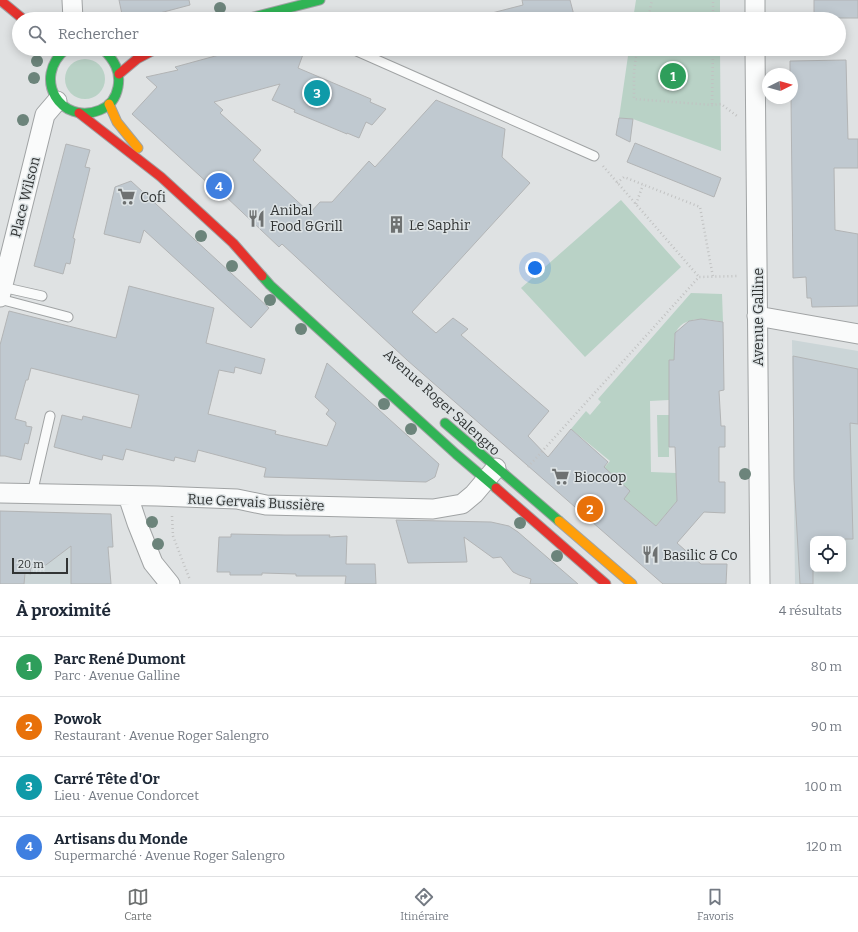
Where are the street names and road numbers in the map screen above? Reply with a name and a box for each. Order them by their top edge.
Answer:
street label: Place Wilson [7,155,44,239]
street label: Avenue Galline [750,268,767,366]
street label: Avenue Roger Salengro [380,345,504,459]
street label: Rue Gervais Bussière [187,490,325,515]

